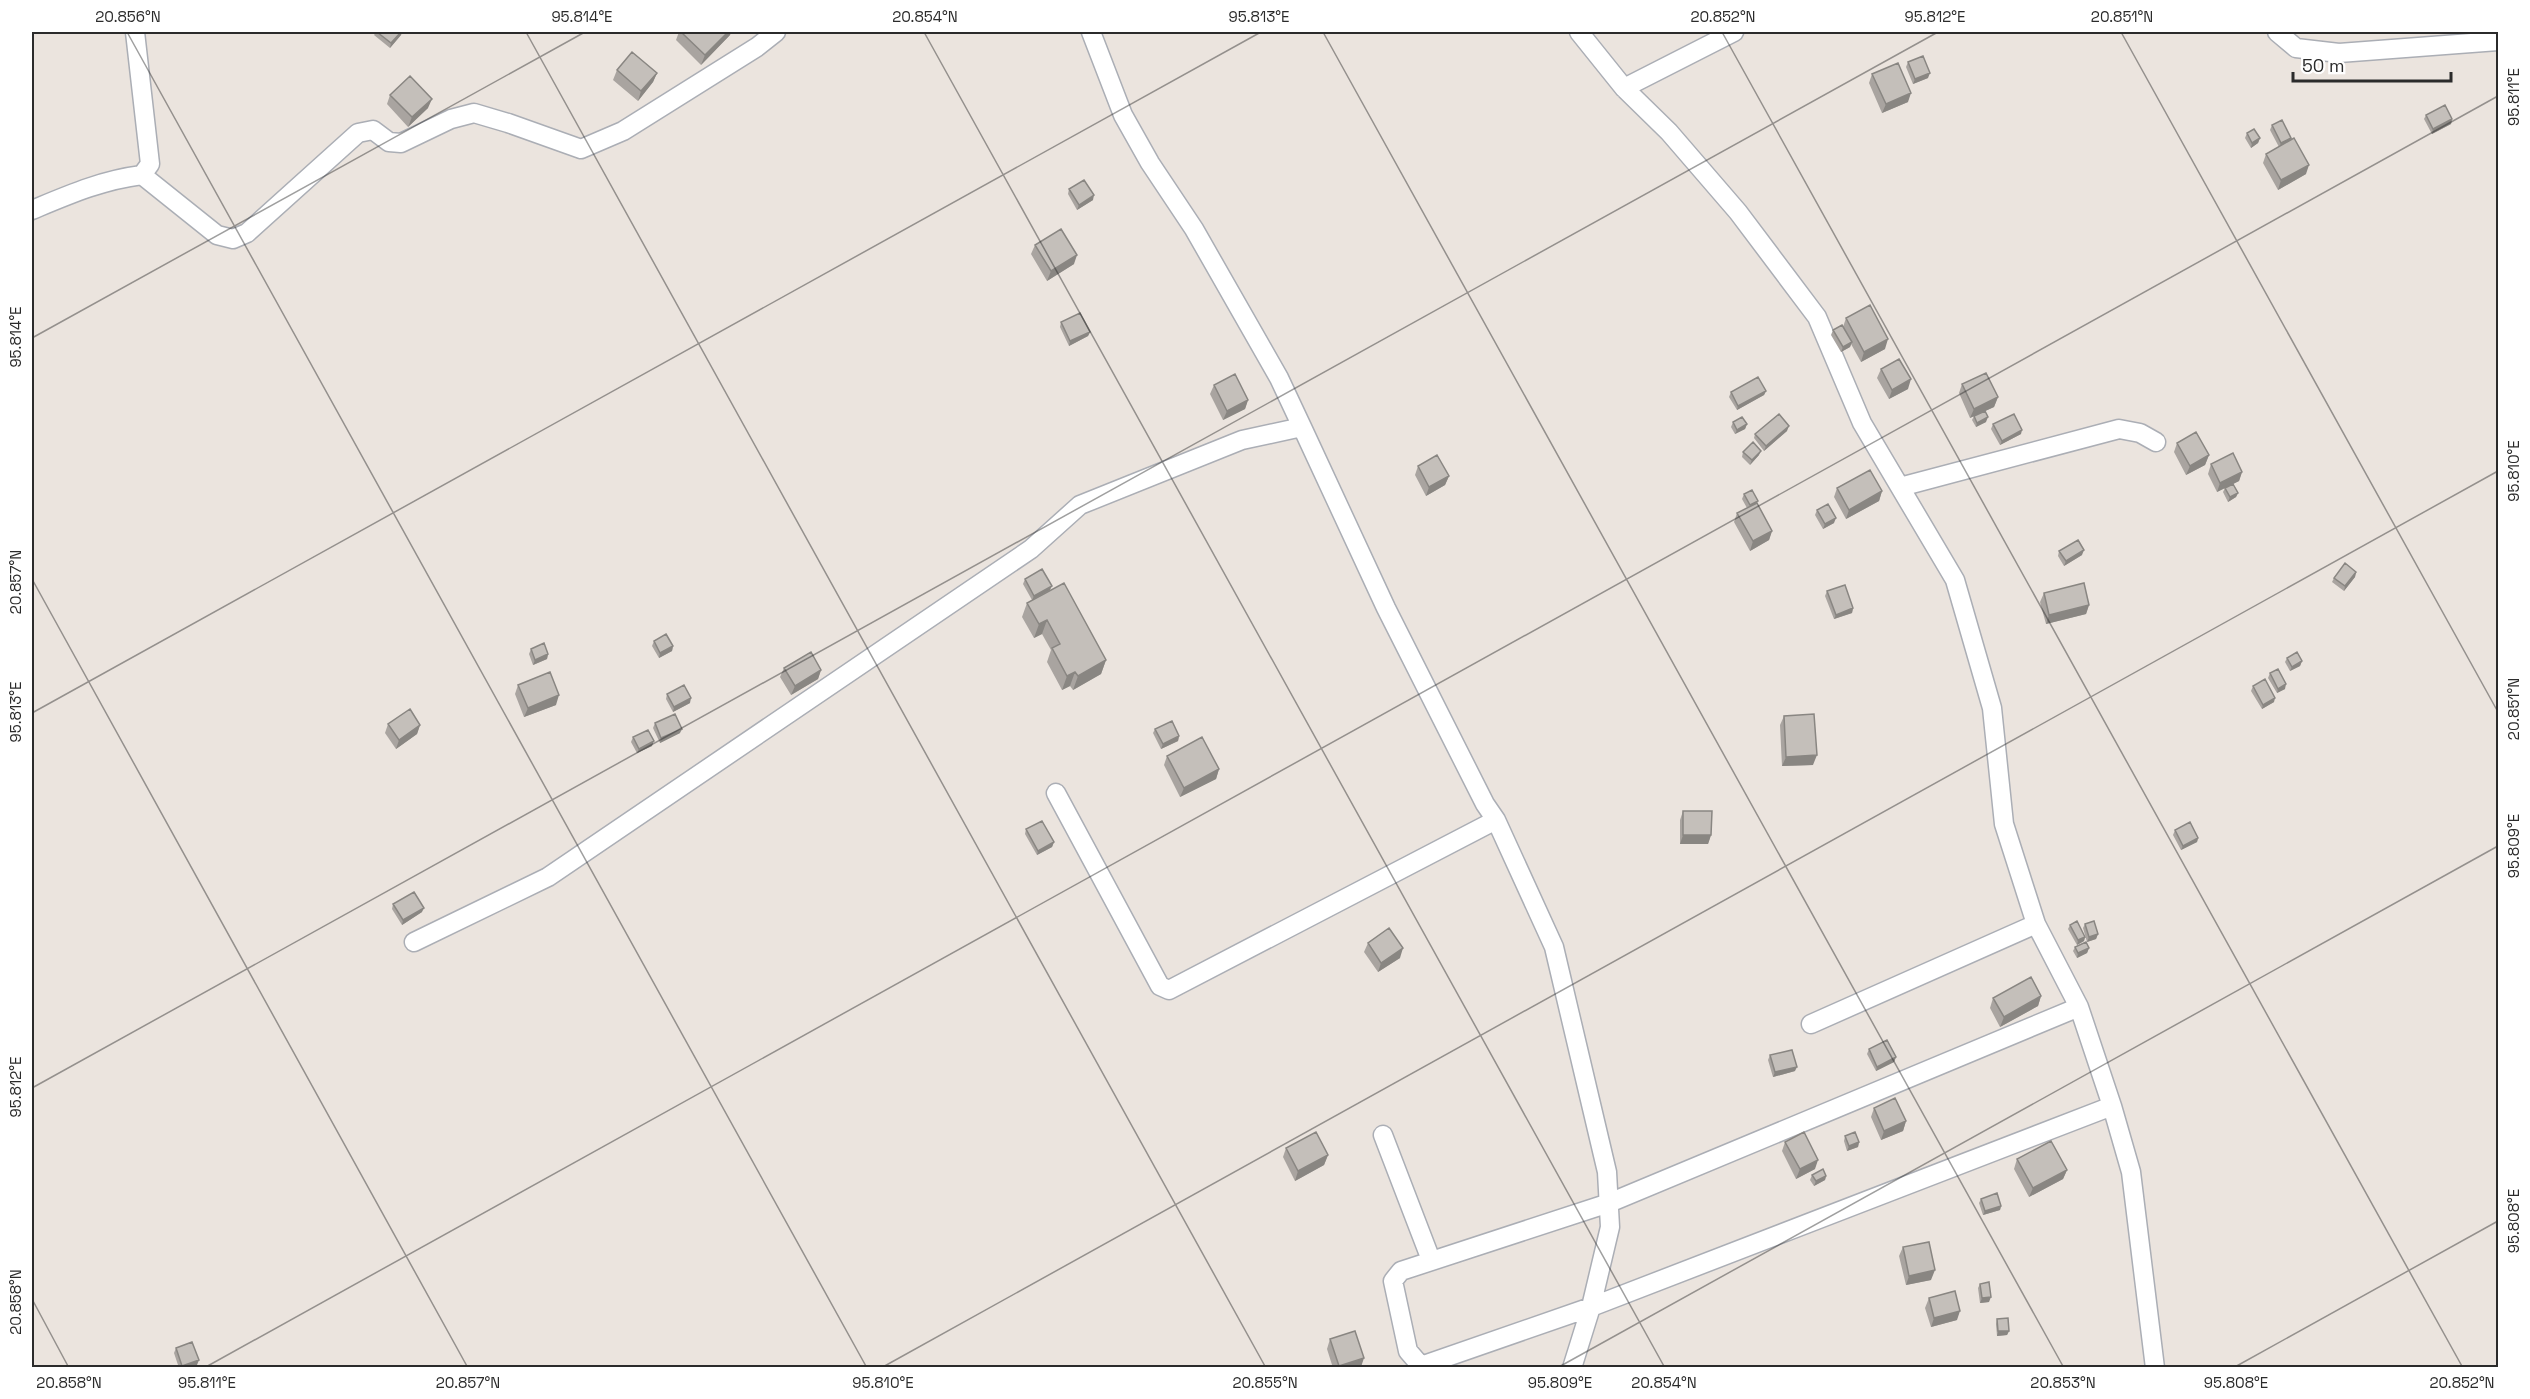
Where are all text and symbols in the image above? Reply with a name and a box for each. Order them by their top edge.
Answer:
text: 20.856°N [95,7,161,26]
text: 95.814°E [551,7,613,26]
text: 20.854°N [892,7,958,26]
text: 95.813°E [1229,7,1289,26]
text: 20.852°N [1690,7,1756,26]
text: 95.812°E [1905,7,1965,26]
text: 20.851°N [2091,7,2153,26]
scale bar [2293,45,2450,83]
text: 50 m [2302,54,2344,77]
text: 95.811°E [2504,68,2523,126]
text: 95.814°E [6,306,25,368]
text: 95.810°E [2504,440,2523,502]
text: 20.857°N [6,550,25,614]
text: 20.851°N [2504,678,2523,740]
text: 95.813°E [6,682,25,742]
text: 95.809°E [2504,814,2523,878]
text: 95.812°E [6,1057,25,1117]
text: 95.808°E [2504,1189,2523,1253]
text: 20.858°N [6,1269,25,1335]
text: 20.858°N [36,1373,102,1392]
text: 95.811°E [178,1373,236,1392]
text: 20.857°N [436,1373,500,1392]
text: 95.810°E [852,1373,914,1392]
text: 20.855°N [1232,1373,1298,1392]
text: 95.809°E [1528,1373,1592,1392]
text: 20.854°N [1631,1373,1697,1392]
text: 20.853°N [2030,1373,2096,1392]
text: 95.808°E [2204,1373,2268,1392]
text: 20.852°N [2429,1373,2495,1392]

